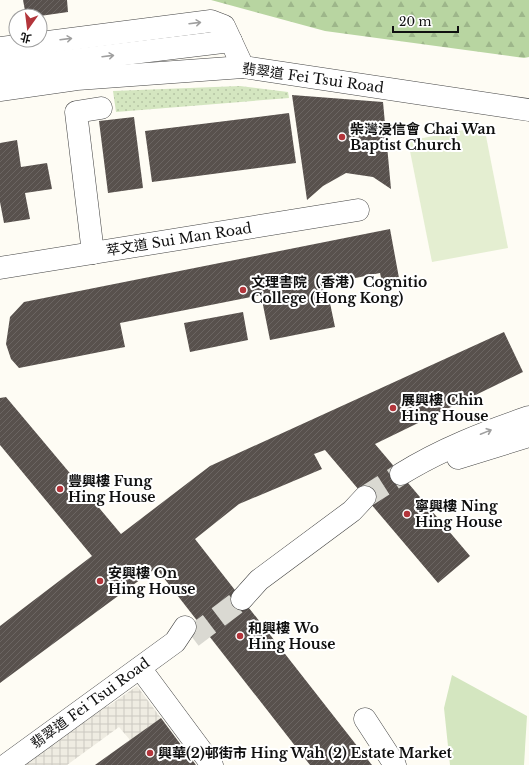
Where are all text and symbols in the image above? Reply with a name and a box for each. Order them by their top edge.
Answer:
north arrow [8,8,48,48]
scale bar [393,8,458,34]
text: 20 m [399,14,431,29]
one-way arrow [188,19,201,27]
text: 北 [19,30,33,46]
one-way arrow [60,35,73,43]
one-way arrow [101,52,114,60]
street label: 翡翠道 Fei Tsui Road [241,59,386,97]
place label: 柴灣浸信會 Chai Wan Baptist Church [350,120,496,154]
marker: 柴灣浸信會 Chai Wan Baptist Church [337,132,347,142]
street label: 萃文道 Sui Man Road [105,219,254,259]
place label: 文理書院（香港）Cognitio College (Hong Kong) [251,273,427,307]
marker: 文理書院（香港）Cognitio College (Hong Kong) [238,285,248,295]
place label: 展興樓 Chin Hing House [401,391,488,425]
marker: 展興樓 Chin Hing House [388,403,398,413]
one-way arrow [479,428,491,436]
place label: 豐興樓 Fung Hing House [68,472,155,506]
marker: 豐興樓 Fung Hing House [55,484,65,494]
place label: 寧興樓 Ning Hing House [415,497,502,531]
marker: 寧興樓 Ning Hing House [402,509,412,519]
place label: 安興樓 On Hing House [108,564,195,598]
marker: 安興樓 On Hing House [95,576,105,586]
place label: 和興樓 Wo Hing House [248,619,335,653]
marker: 和興樓 Wo Hing House [235,631,245,641]
street label: 翡翠道 Fei Tsui Road [27,653,154,752]
place label: 興華(2)邨街市 Hing Wah (2) Estate Market [158,744,453,762]
marker: 興華(2)邨街市 Hing Wah (2) Estate Market [145,748,155,758]

